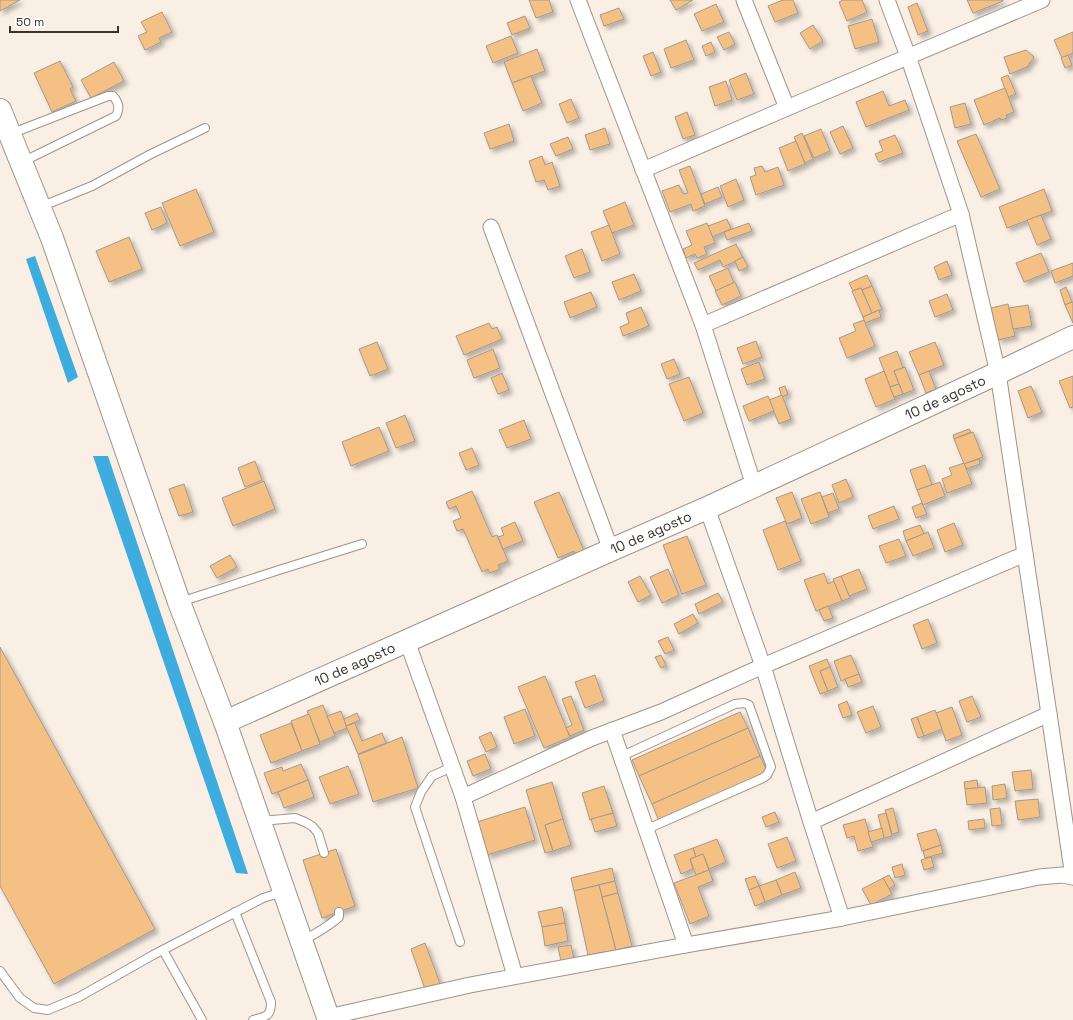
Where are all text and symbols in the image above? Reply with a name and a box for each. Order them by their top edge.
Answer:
scale bar [10,8,118,34]
text: 50 m [16,14,44,30]
street label: 10 de agosto [902,371,988,424]
street label: 10 de agosto [607,507,694,558]
street label: 10 de agosto [311,638,398,690]

